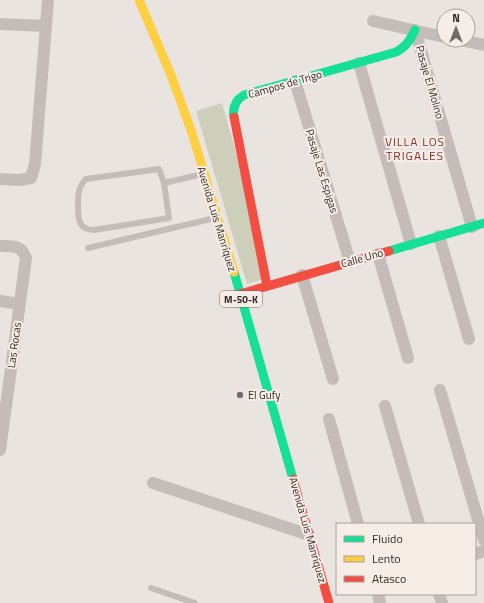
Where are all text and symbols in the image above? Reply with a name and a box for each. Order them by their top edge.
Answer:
north arrow [436,8,476,48]
text: N [452,10,460,26]
street label: Pasaje El Molino [412,43,448,121]
street label: Campos de Trigo [246,66,324,102]
street label: Pasaje Las Espigas [302,127,342,215]
district label: VILLA LOS TRIGALES [385,132,445,165]
street label: Avenida Luis Manríquez [193,164,241,274]
street label: Calle Uno [339,244,385,272]
road number: M-50-K [220,291,262,307]
street label: Las Rocas [3,321,25,369]
place label: El Gufy [248,387,281,403]
marker: El Gufy [235,390,245,400]
street label: Avenida Luis Manríquez [285,475,331,585]
legend [336,523,476,595]
text: Fluido [372,529,403,548]
text: Lento [372,549,401,568]
text: Atasco [372,569,406,588]

